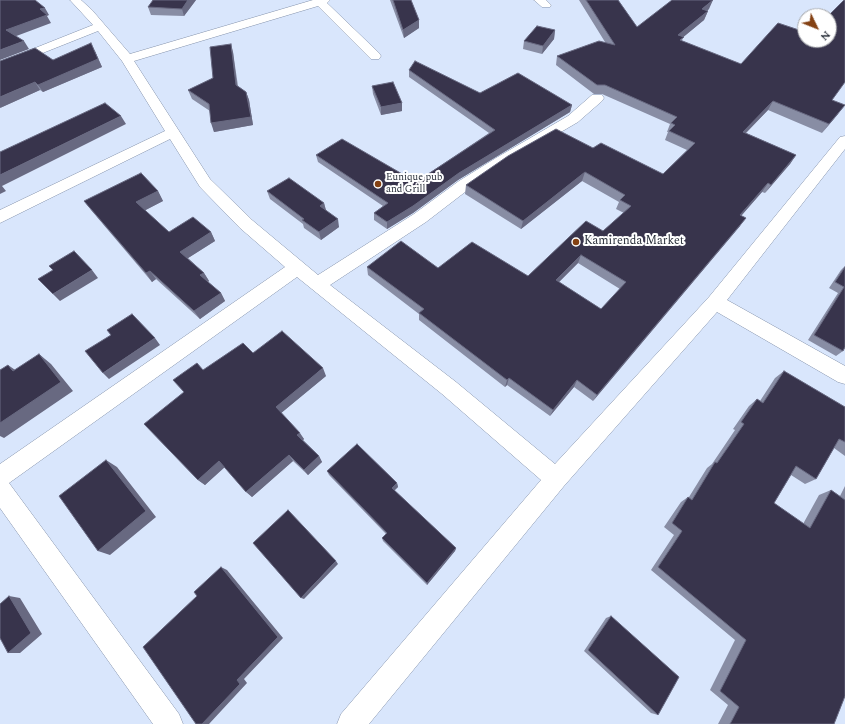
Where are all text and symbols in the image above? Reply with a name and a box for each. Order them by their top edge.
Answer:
north arrow [797,8,837,48]
text: N [816,27,835,45]
place label: Eunique pub and Grill [386,172,442,196]
marker: Eunique pub and Grill [373,179,383,189]
place label: Kamirenda Market [584,235,684,249]
marker: Kamirenda Market [571,237,581,247]

